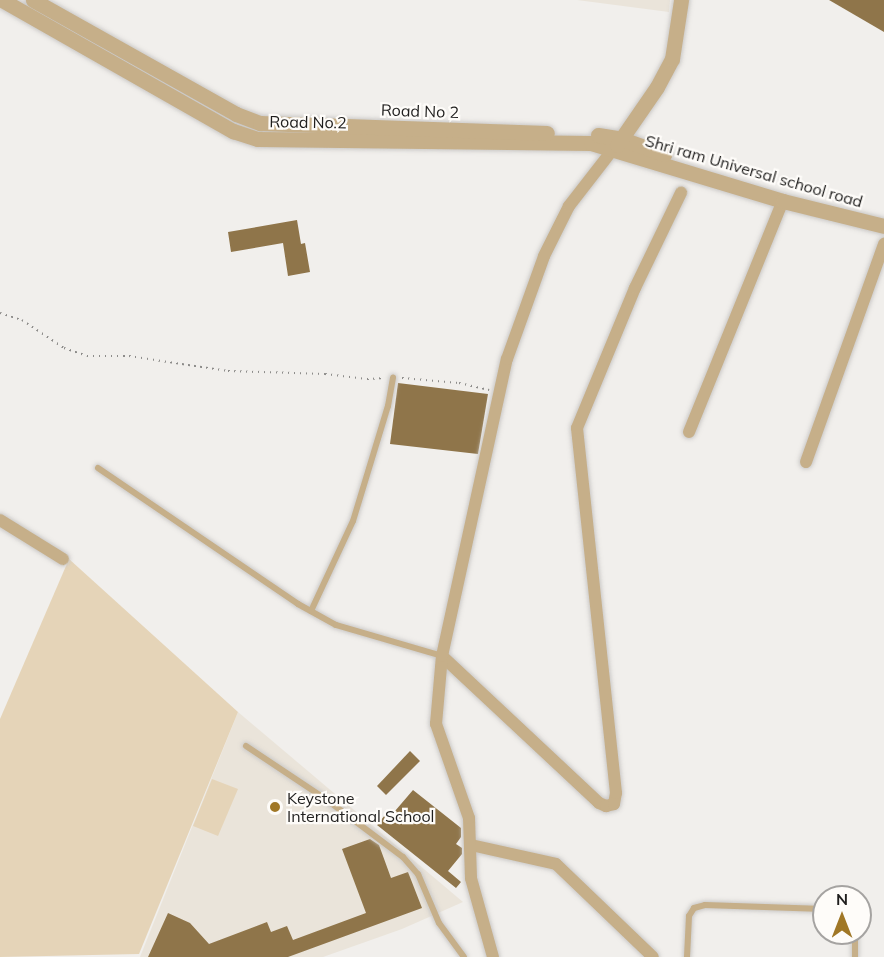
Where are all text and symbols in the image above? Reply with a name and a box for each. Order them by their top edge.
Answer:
street label: Road No 2 [381,100,459,122]
street label: Road No.2 [269,112,347,132]
street label: Shri ram Universal school road [643,131,865,211]
place label: Keystone International School [287,788,434,826]
marker: Keystone International School [268,800,282,814]
north arrow [812,885,872,945]
text: N [836,889,848,909]

